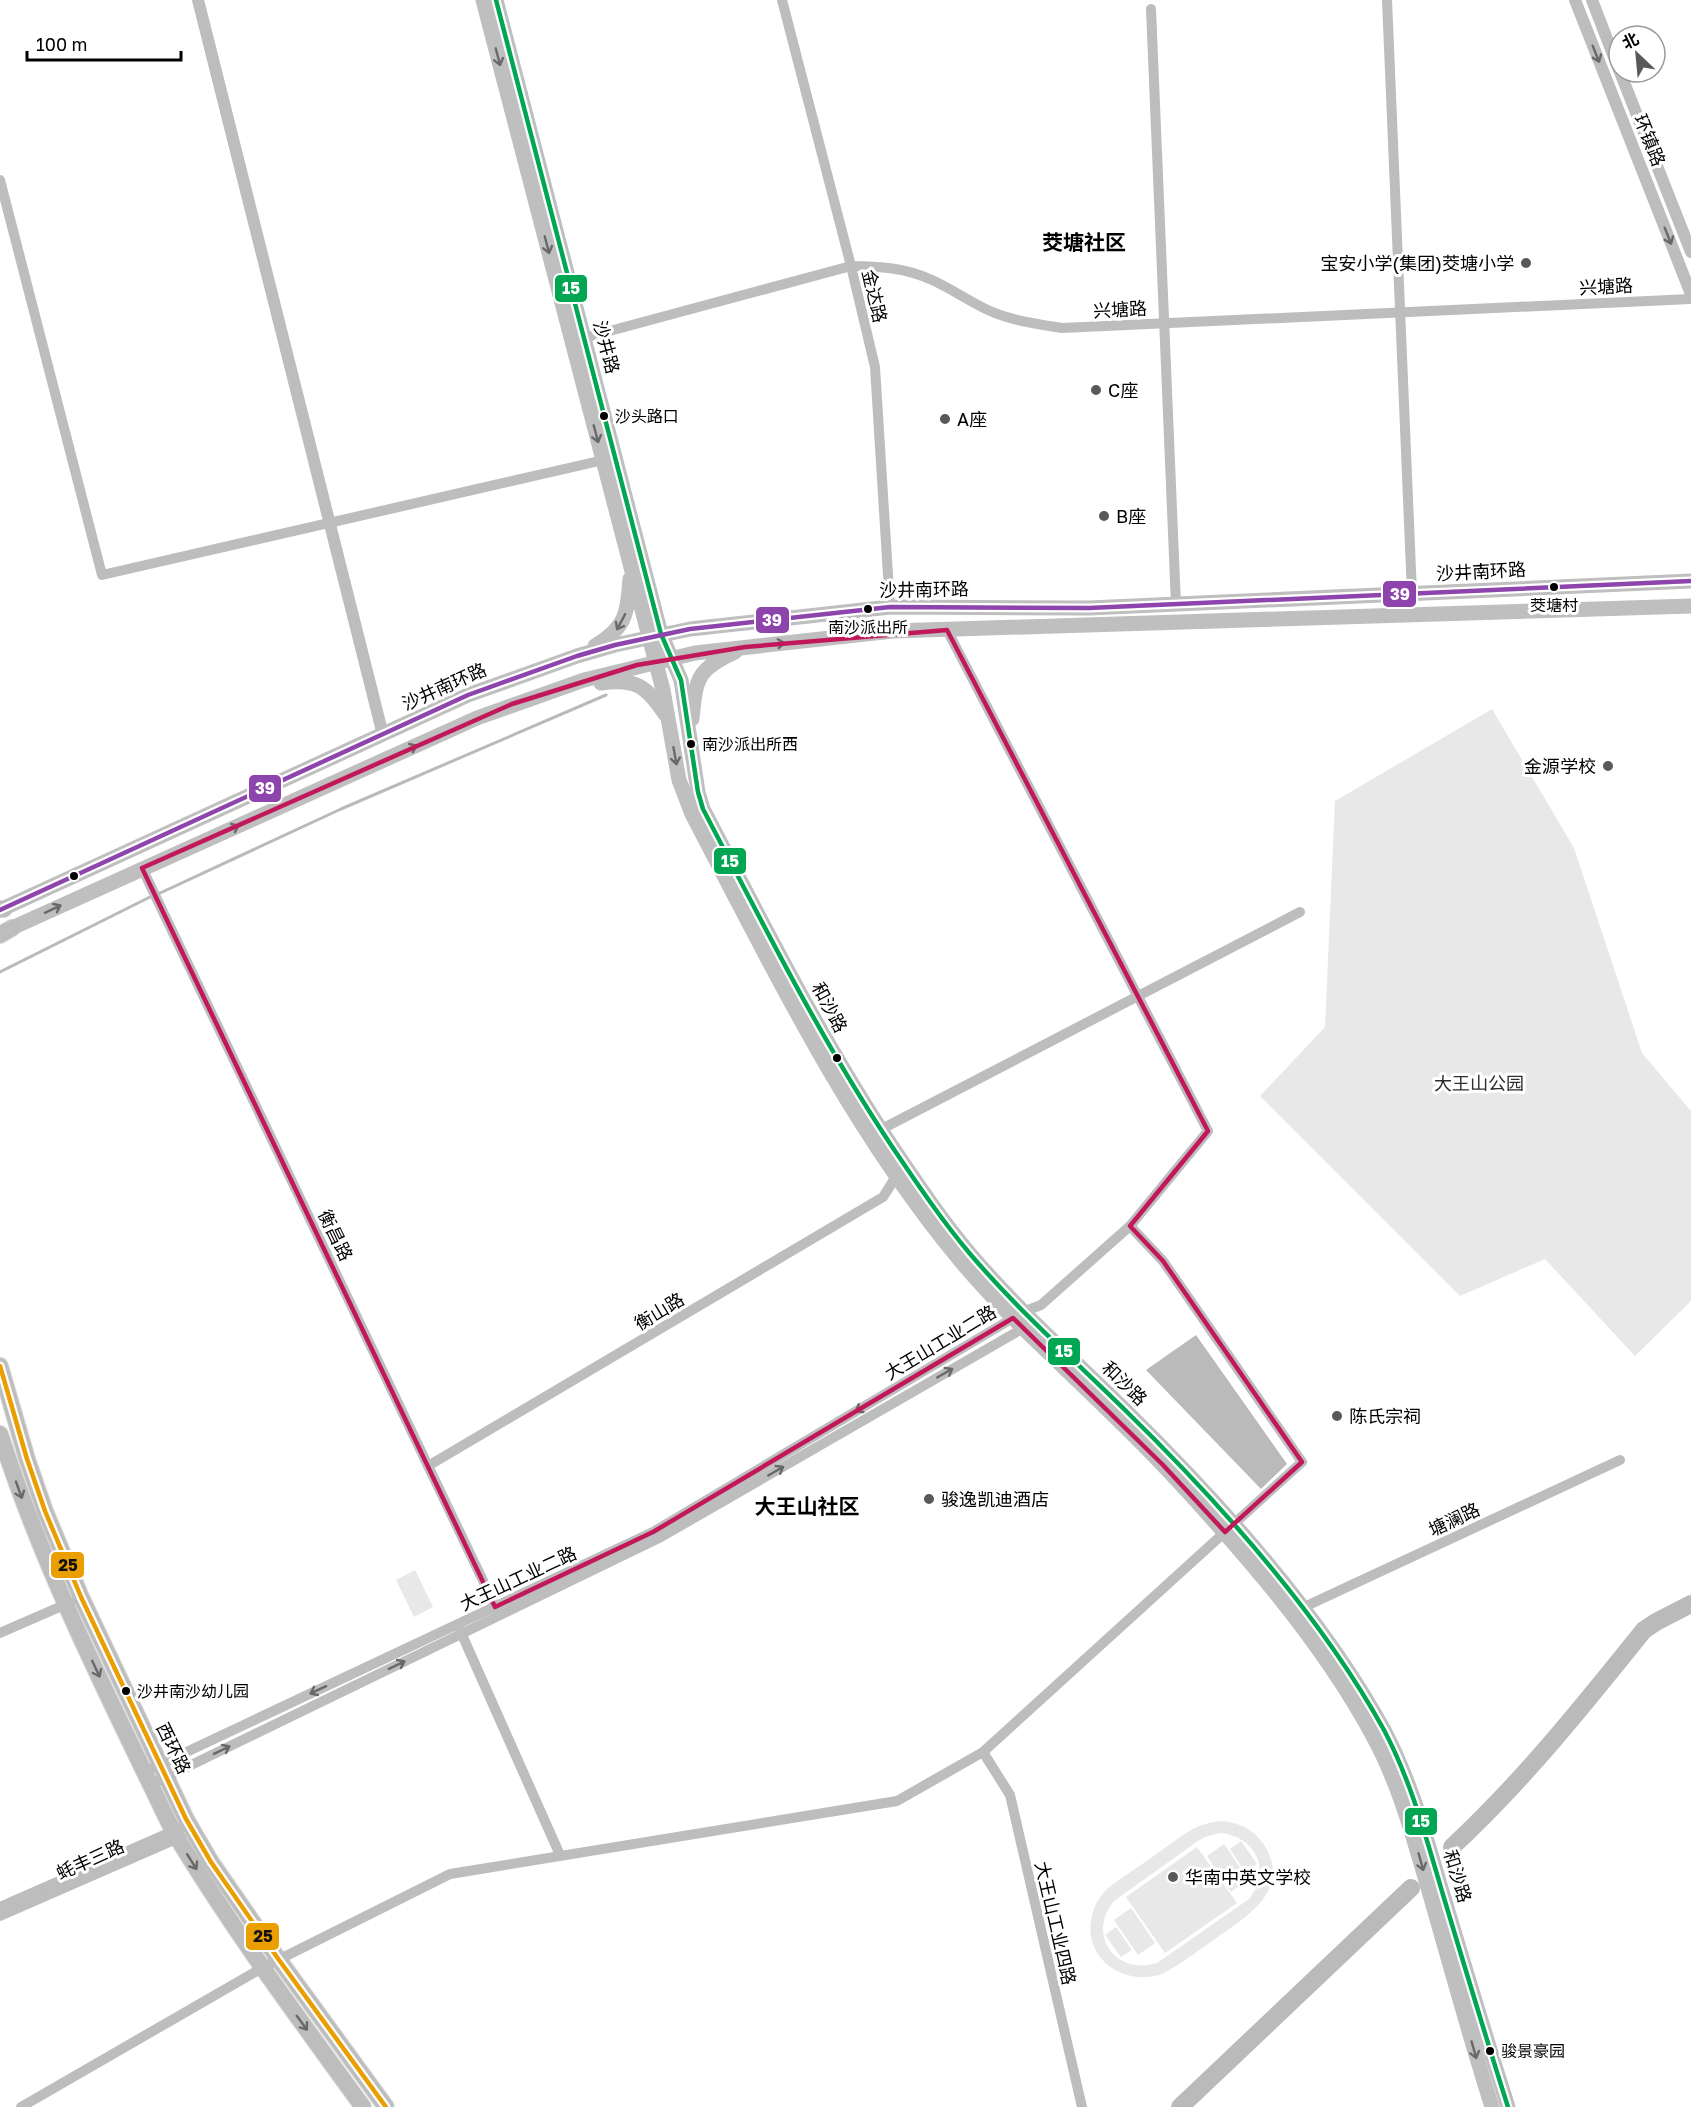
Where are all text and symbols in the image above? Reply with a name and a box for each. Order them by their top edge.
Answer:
scale bar [27,24,182,62]
north arrow [1607,24,1667,84]
text: 北 [1619,28,1642,53]
text: 100 m [36,33,87,55]
one-way arrow [1592,45,1603,63]
one-way arrow [493,47,504,66]
street label: 环镇路 [1630,111,1670,169]
one-way arrow [1663,226,1674,245]
district label: 茭塘社区 [1042,229,1126,255]
one-way arrow [542,235,554,254]
place label: 宝安小学(集团)茭塘小学 [1320,252,1514,274]
marker: 宝安小学(集团)茭塘小学 [1519,256,1533,270]
street label: 金达路 [858,267,892,325]
line badge: 15 [554,274,588,303]
street label: 兴塘路 [1578,274,1634,298]
text: 15 [562,278,580,298]
street label: 兴塘路 [1092,297,1148,321]
street label: 沙井路 [589,318,625,376]
place label: C座 [1108,379,1138,401]
marker: C座 [1089,383,1103,397]
place label: 沙头路口 [615,406,679,426]
place label: A座 [957,408,987,430]
marker: 沙头路口 [598,410,610,422]
marker: A座 [938,412,952,426]
one-way arrow [591,424,603,443]
place label: B座 [1116,505,1146,527]
marker: B座 [1097,509,1111,523]
street label: 沙井南环路 [1435,558,1527,584]
street label: 沙井南环路 [879,577,969,601]
line badge: 39 [1382,580,1417,608]
marker: 茭塘村 [1548,581,1560,593]
text: 39 [1390,584,1410,604]
place label: 茭塘村 [1530,595,1578,615]
marker: 南沙派出所 [862,603,874,615]
line badge: 39 [755,606,790,634]
text: 39 [762,610,782,630]
one-way arrow [615,613,627,630]
place label: 南沙派出所 [828,617,908,637]
one-way arrow [765,638,785,649]
street label: 沙井南环路 [398,658,490,714]
place label: 南沙派出所西 [702,734,798,754]
marker: 南沙派出所西 [685,738,697,750]
one-way arrow [399,743,417,754]
one-way arrow [669,745,680,765]
place label: 金源学校 [1524,755,1596,777]
marker: 金源学校 [1601,759,1615,773]
line badge: 39 [248,774,282,803]
text: 39 [255,778,275,798]
one-way arrow [221,822,239,834]
line badge: 15 [713,847,747,875]
text: 15 [721,851,739,871]
unlabelled marker [68,870,80,882]
one-way arrow [44,903,62,915]
street label: 和沙路 [808,978,852,1036]
unlabelled marker [831,1052,843,1064]
park label: 大王山公园 [1434,1072,1524,1094]
street label: 衡昌路 [314,1206,358,1264]
street label: 衡山路 [630,1288,688,1334]
street label: 大王山工业二路 [880,1300,1000,1384]
line badge: 15 [1047,1337,1081,1366]
text: 15 [1055,1341,1073,1361]
street label: 和沙路 [1098,1356,1152,1410]
one-way arrow [936,1367,953,1379]
one-way arrow [855,1402,872,1414]
place label: 陈氏宗祠 [1349,1405,1421,1427]
marker: 陈氏宗祠 [1330,1409,1344,1423]
one-way arrow [767,1464,784,1476]
one-way arrow [14,1480,25,1499]
place label: 骏逸凯迪酒店 [941,1488,1049,1510]
marker: 骏逸凯迪酒店 [922,1492,936,1506]
district label: 大王山社区 [755,1493,860,1519]
street label: 塘澜路 [1425,1498,1483,1540]
street label: 大王山工业二路 [456,1541,580,1615]
line badge: 25 [50,1551,85,1579]
text: 25 [58,1555,78,1575]
one-way arrow [388,1658,406,1670]
one-way arrow [91,1659,103,1677]
place label: 沙井南沙幼儿园 [137,1681,249,1701]
marker: 沙井南沙幼儿园 [120,1685,132,1697]
one-way arrow [309,1685,327,1697]
street label: 西环路 [152,1719,196,1777]
one-way arrow [212,1743,230,1755]
line badge: 15 [1404,1807,1438,1836]
text: 15 [1412,1811,1430,1831]
street label: 蚝丰三路 [53,1834,127,1884]
street label: 和沙路 [1440,1847,1476,1905]
one-way arrow [1416,1852,1427,1871]
one-way arrow [186,1853,198,1870]
street label: 大王山工业四路 [1031,1859,1081,1987]
place label: 华南中英文学校 [1185,1866,1311,1888]
marker: 华南中英文学校 [1166,1870,1180,1884]
line badge: 25 [245,1922,280,1951]
text: 25 [253,1926,273,1946]
one-way arrow [296,2014,308,2030]
one-way arrow [1469,2040,1480,2059]
place label: 骏景豪园 [1501,2041,1565,2061]
marker: 骏景豪园 [1484,2045,1496,2057]

